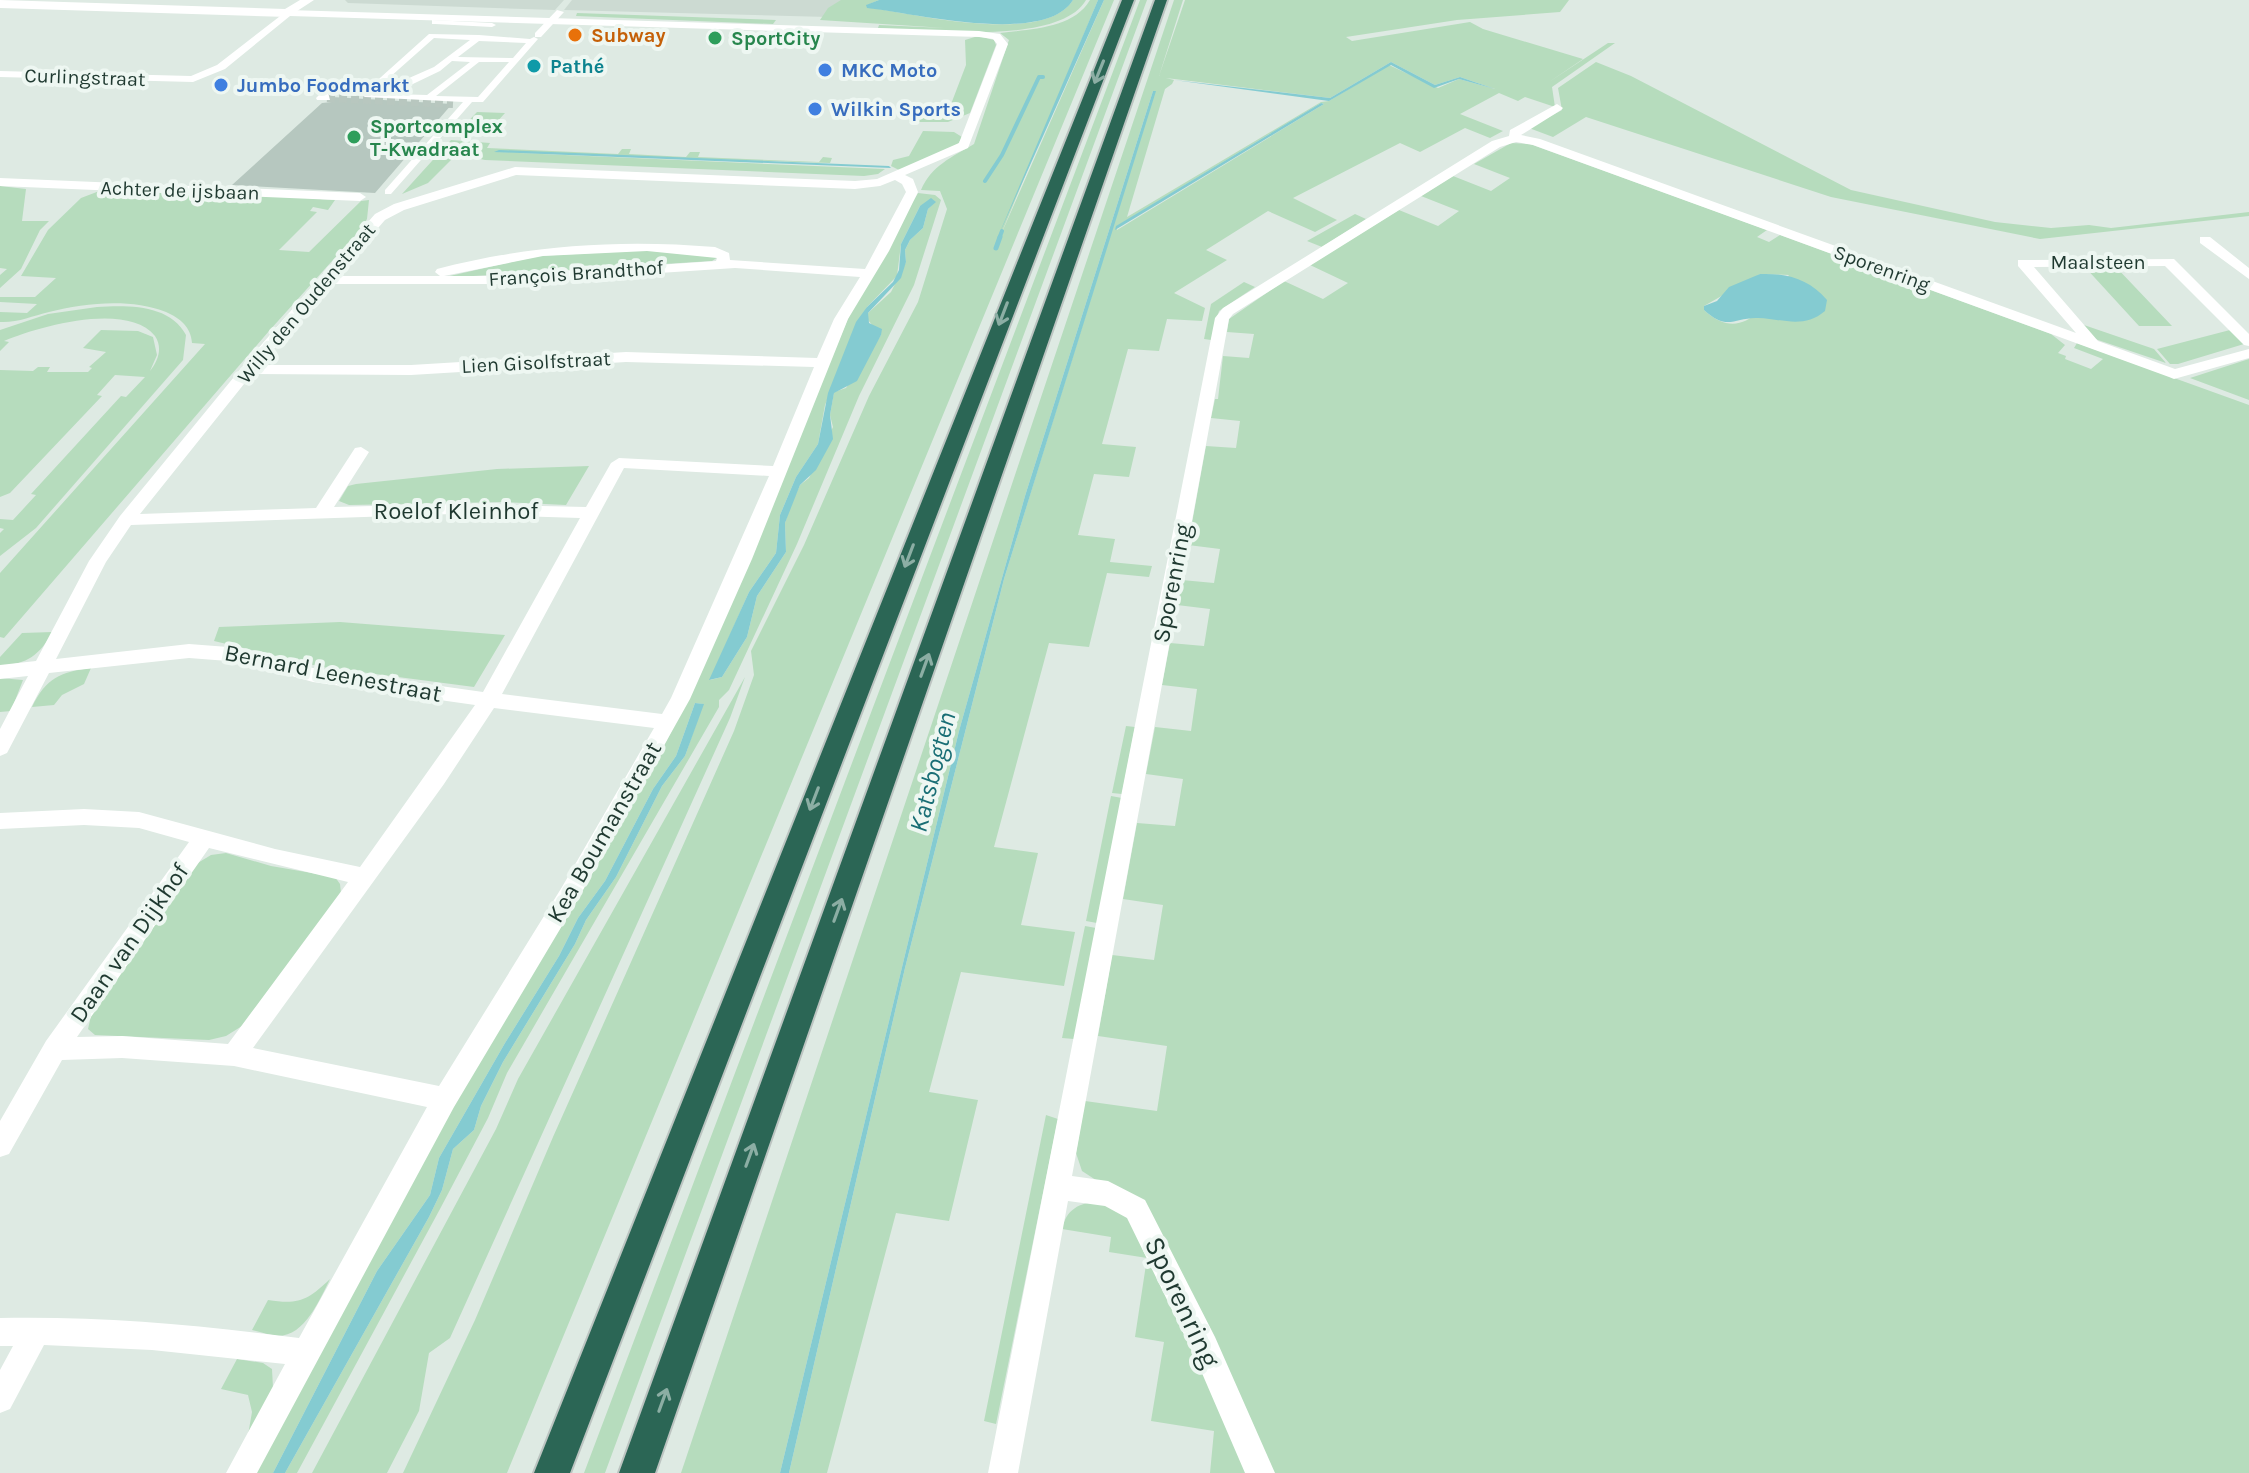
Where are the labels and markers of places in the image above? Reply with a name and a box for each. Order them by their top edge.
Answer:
place label: Subway [591,24,666,47]
marker: Subway [566,26,584,44]
place label: SportCity [731,27,820,50]
marker: SportCity [706,29,724,47]
place label: Pathé [550,55,604,78]
marker: Pathé [525,57,543,75]
place label: MKC Moto [841,59,937,82]
marker: MKC Moto [816,61,834,79]
place label: Jumbo Foodmarkt [237,74,410,97]
marker: Jumbo Foodmarkt [212,76,230,94]
place label: Wilkin Sports [831,98,961,121]
marker: Wilkin Sports [806,100,824,118]
place label: Sportcomplex T-Kwadraat [370,115,503,161]
marker: Sportcomplex T-Kwadraat [345,128,363,146]

